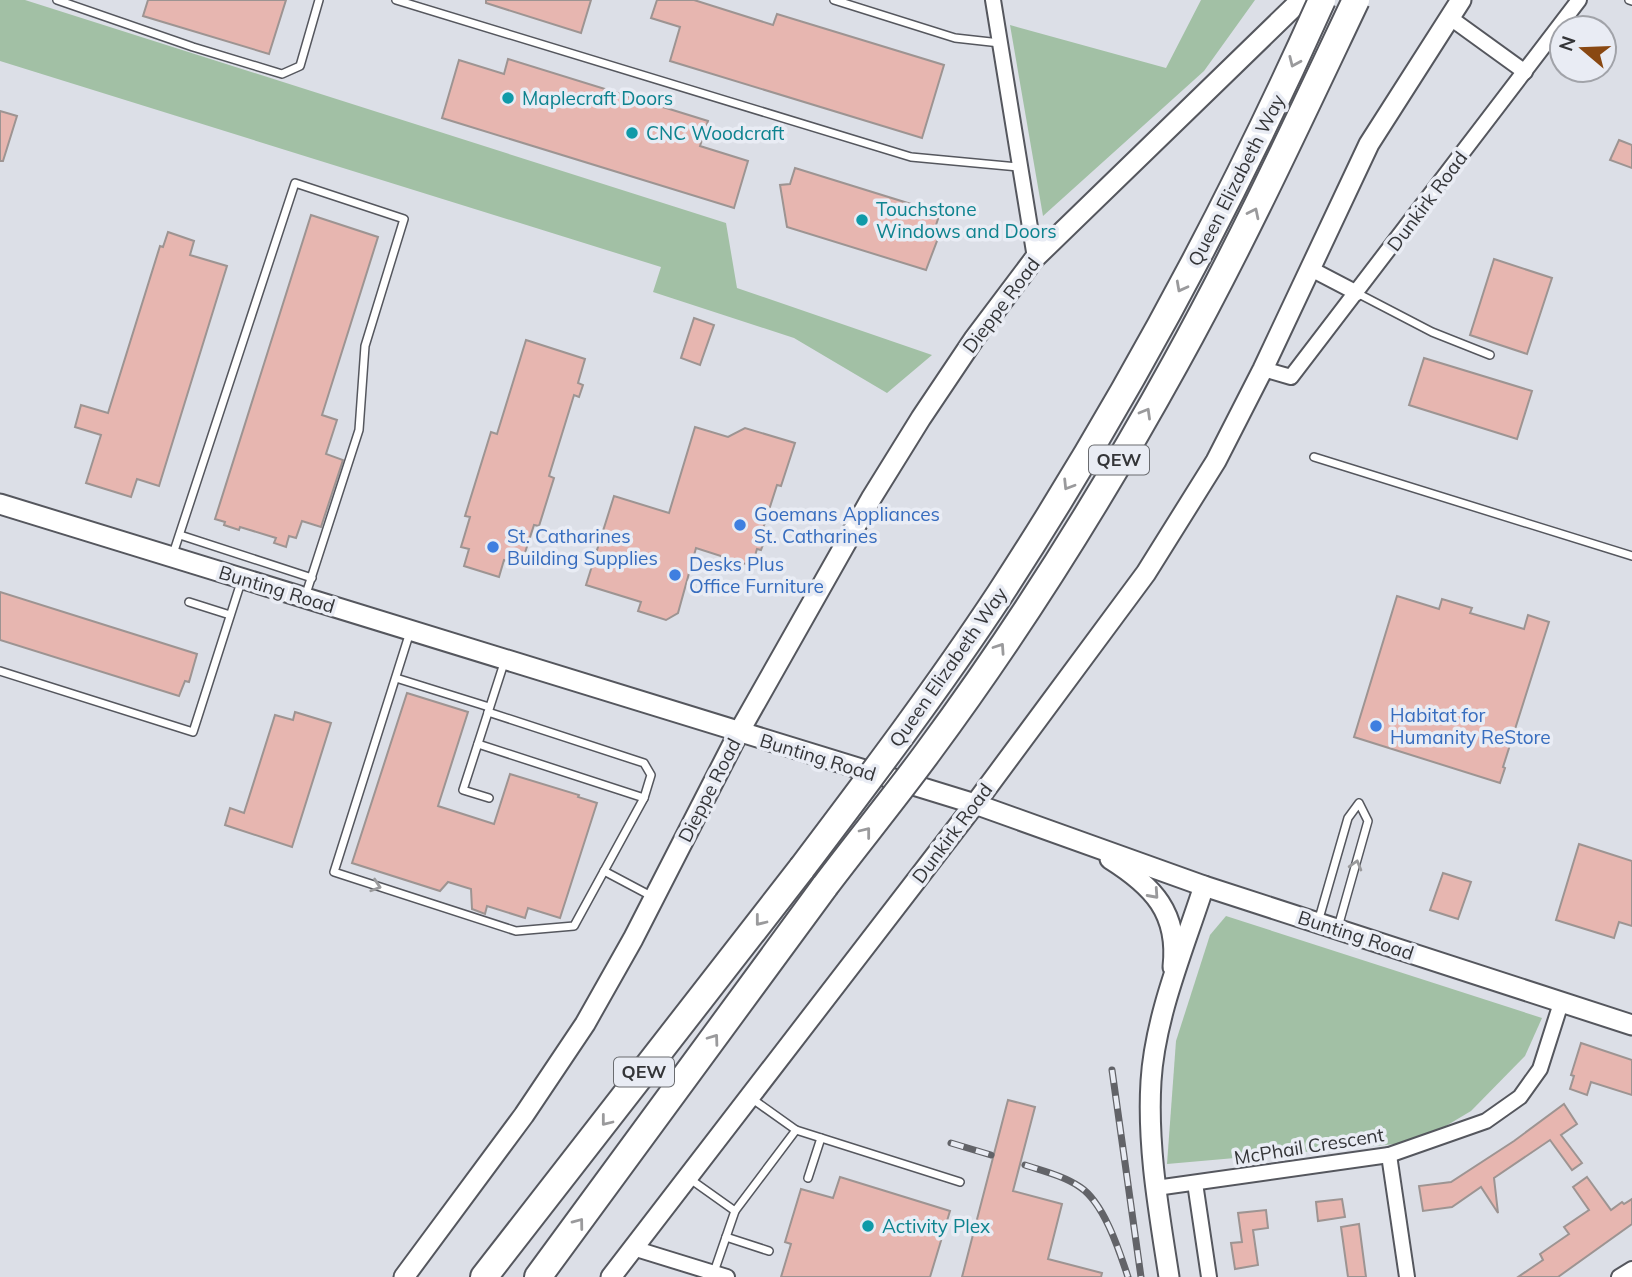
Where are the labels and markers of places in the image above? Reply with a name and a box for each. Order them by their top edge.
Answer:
place label: Maplecraft Doors [522,86,673,110]
marker: Maplecraft Doors [500,90,516,106]
place label: CNC Woodcraft [646,121,785,145]
marker: CNC Woodcraft [624,125,640,141]
place label: Touchstone Windows and Doors [876,197,1057,243]
marker: Touchstone Windows and Doors [854,212,870,228]
place label: Goemans Appliances St. Catharines [754,502,940,548]
marker: Goemans Appliances St. Catharines [732,517,748,533]
place label: St. Catharines Building Supplies [507,524,658,570]
marker: St. Catharines Building Supplies [485,539,501,555]
place label: Desks Plus Office Furniture [689,552,824,598]
marker: Desks Plus Office Furniture [667,567,683,583]
place label: Habitat for Humanity ReStore [1390,703,1551,749]
marker: Habitat for Humanity ReStore [1368,718,1384,734]
place label: Activity Plex [882,1214,990,1238]
marker: Activity Plex [860,1218,876,1234]

